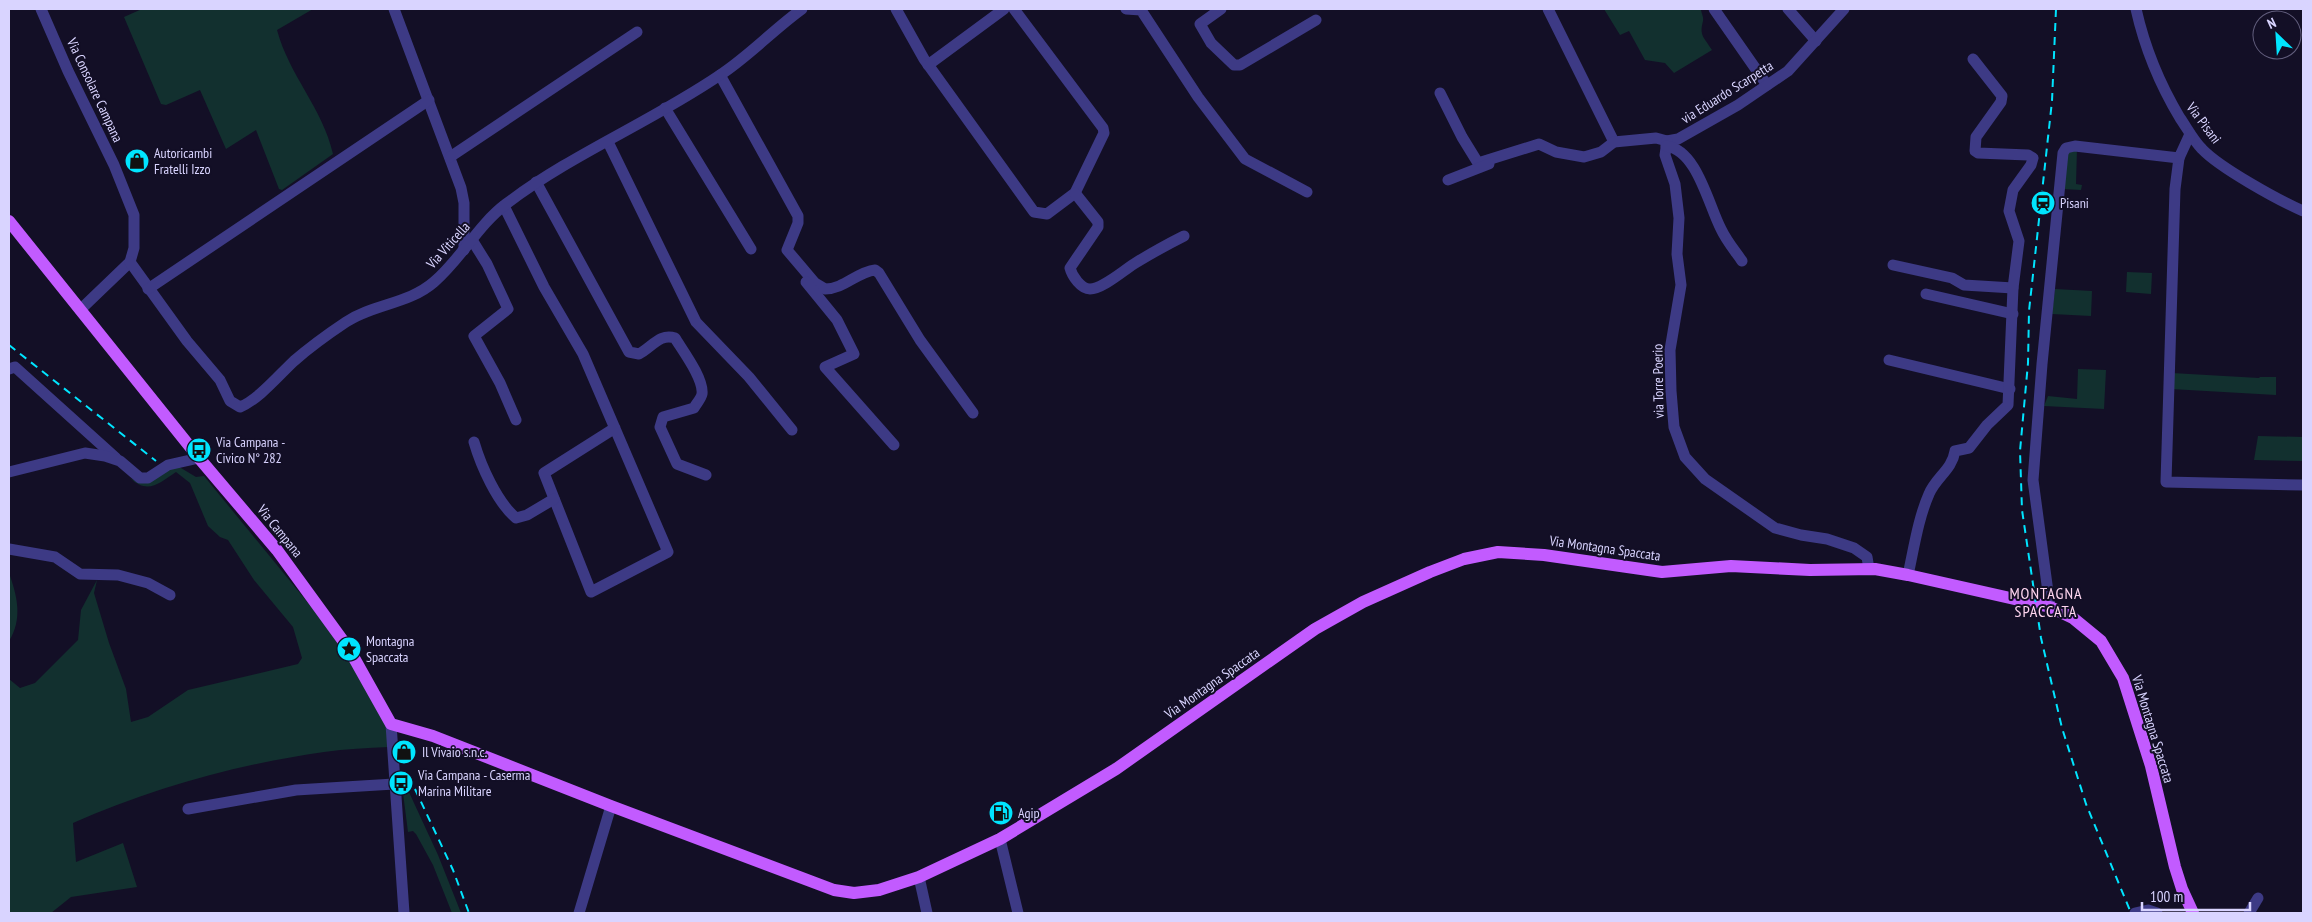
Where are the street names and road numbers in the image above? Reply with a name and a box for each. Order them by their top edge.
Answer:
street label: Via Consolare Campana [63,34,127,145]
street label: via Eduardo Scarpetta [1678,56,1776,128]
street label: Via Pisani [2182,98,2225,147]
street label: Via Viticella [422,218,474,273]
street label: via Torre Poerio [1648,344,1668,418]
street label: Via Campana [253,500,307,561]
street label: Via Montagna Spaccata [1547,531,1662,565]
street label: Via Montagna Spaccata [1160,644,1263,723]
street label: Via Montagna Spaccata [2128,672,2178,785]

